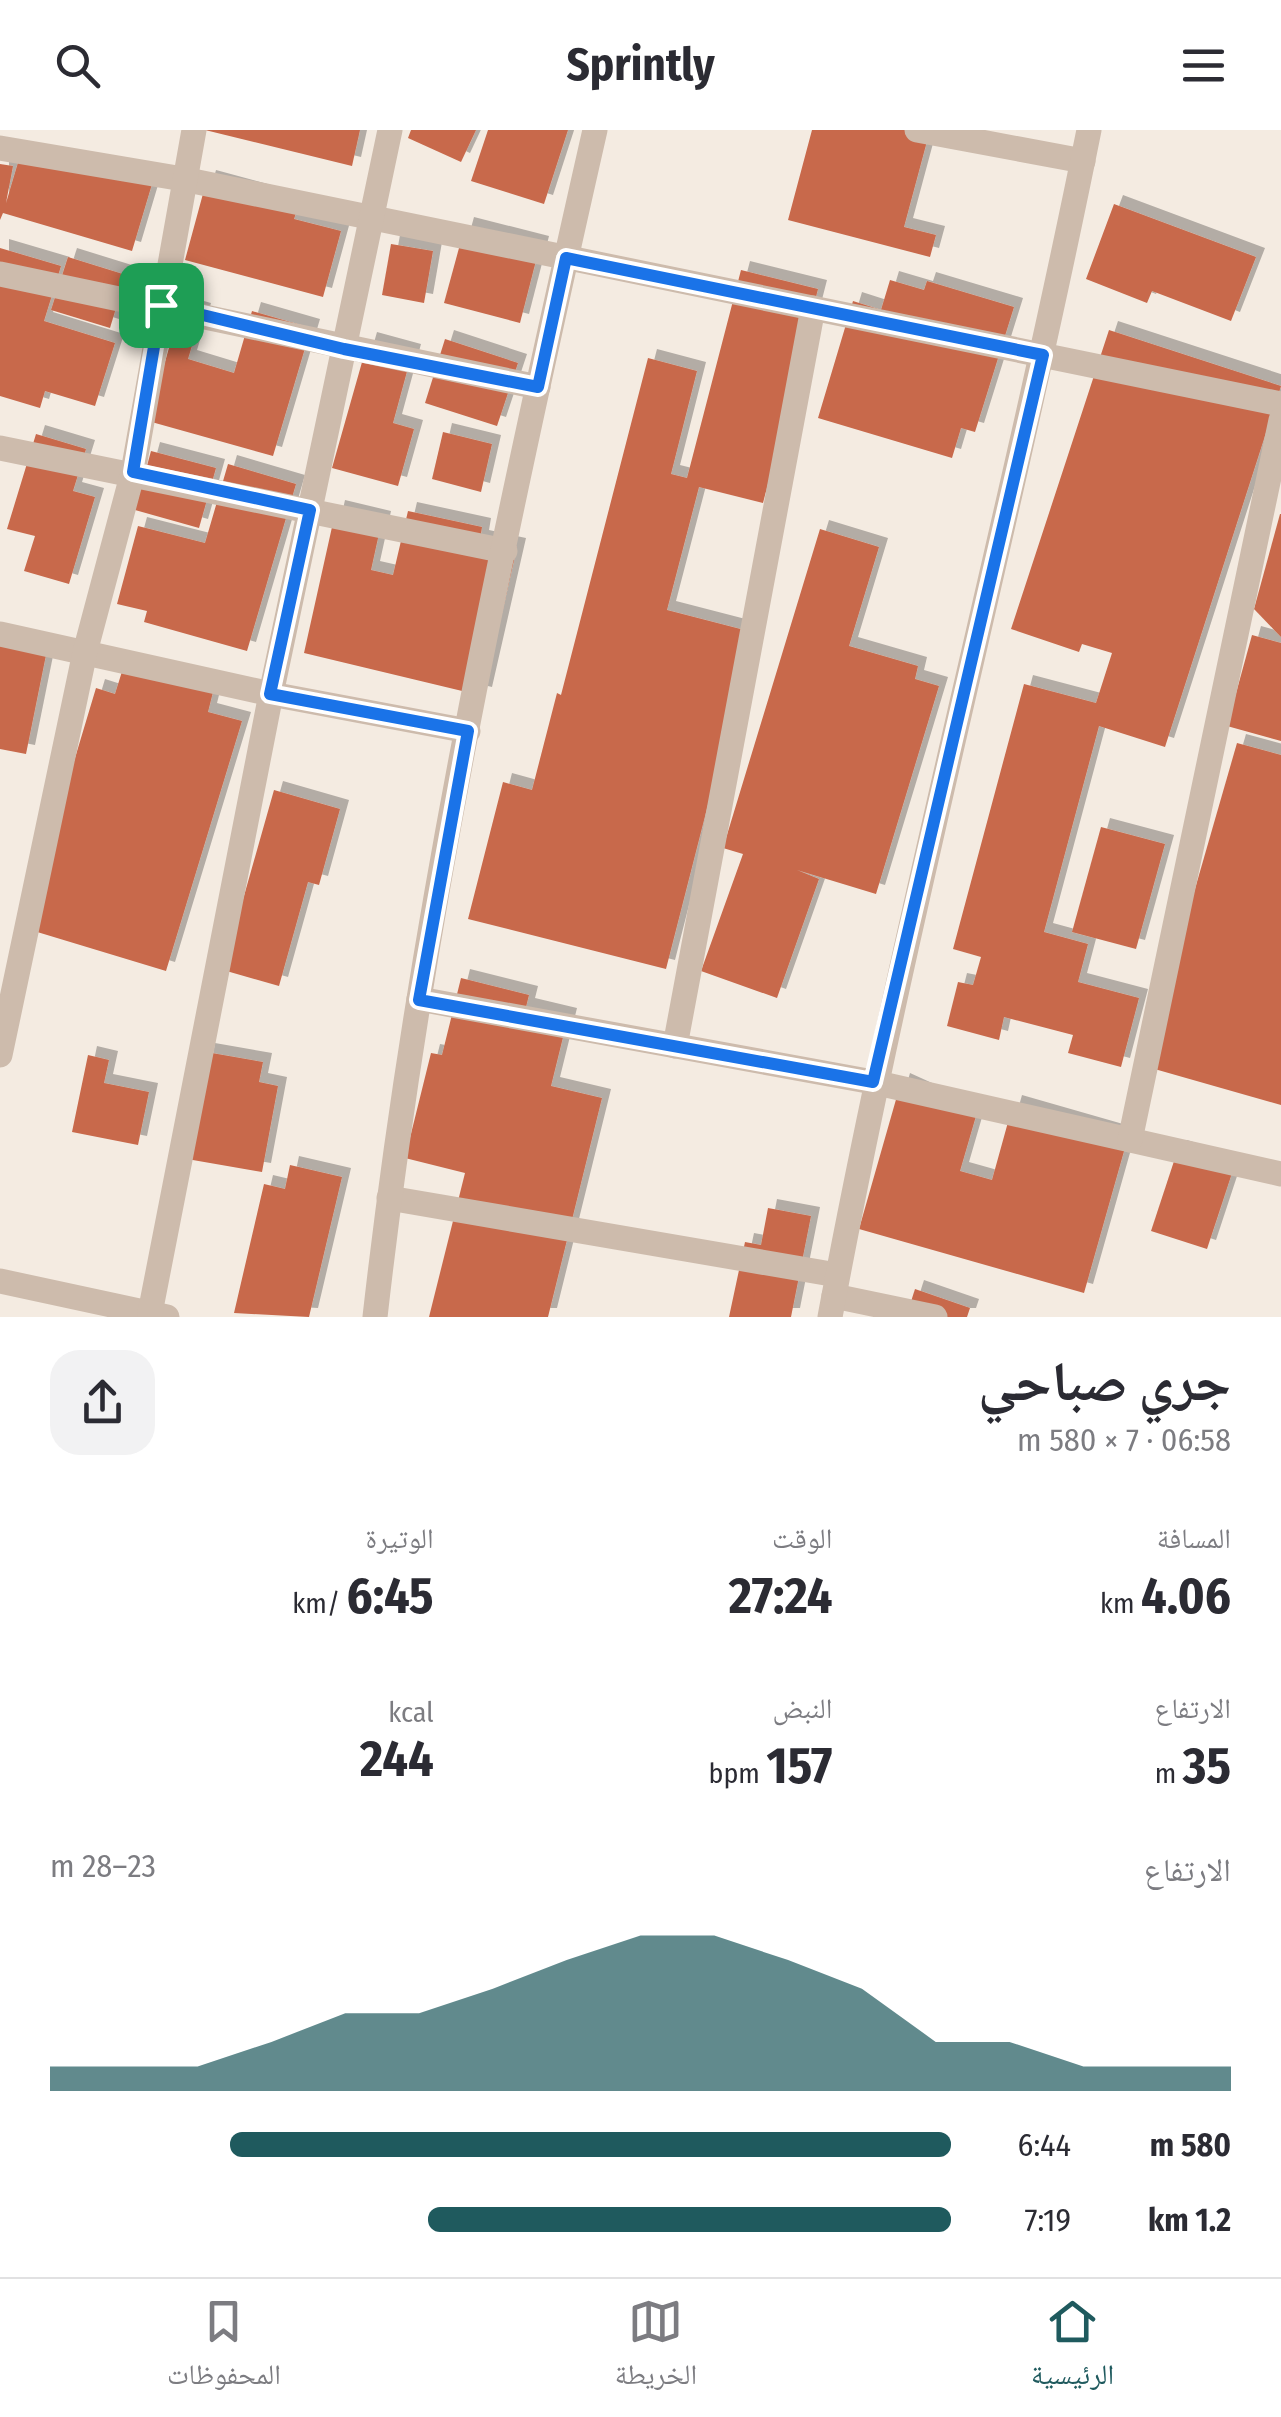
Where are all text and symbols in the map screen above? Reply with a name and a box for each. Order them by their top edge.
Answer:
icon: search [50,38,105,93]
text: Sprintly [566,38,715,92]
icon: menu [1176,38,1231,93]
pin [119,263,204,348]
icon: arrive [134,278,189,333]
button: share [50,1350,155,1455]
text: جري صباحي [978,1350,1231,1416]
text: 06:58 · 7 × 580 m [1017,1421,1231,1459]
text: الوتيرة [366,1522,434,1555]
text: الوقت [772,1522,832,1555]
text: المسافة [1157,1522,1231,1555]
text: 6:45 [347,1566,434,1626]
text: 27:24 [729,1566,832,1626]
text: 4.06 [1141,1566,1231,1626]
text: /km [292,1587,347,1620]
text: km [1100,1587,1141,1620]
text: النبض [773,1692,832,1725]
text: الارتفاع [1155,1692,1231,1725]
text: kcal [388,1696,434,1729]
text: 244 [360,1729,434,1789]
text: 157 [766,1736,832,1796]
text: 35 [1183,1736,1231,1796]
text: bpm [709,1757,766,1790]
text: m [1155,1757,1183,1790]
text: 23–28 m [50,1847,156,1885]
text: الارتفاع [1144,1851,1231,1889]
text: 6:44 [1018,2126,1071,2164]
text: 580 m [1150,2126,1231,2164]
text: 7:19 [1025,2201,1071,2239]
text: 1.2 km [1148,2201,1231,2239]
tab: المحفوظات [167,2294,281,2402]
tab: الخريطة [615,2294,697,2402]
tab: الرئيسية [1031,2294,1114,2402]

